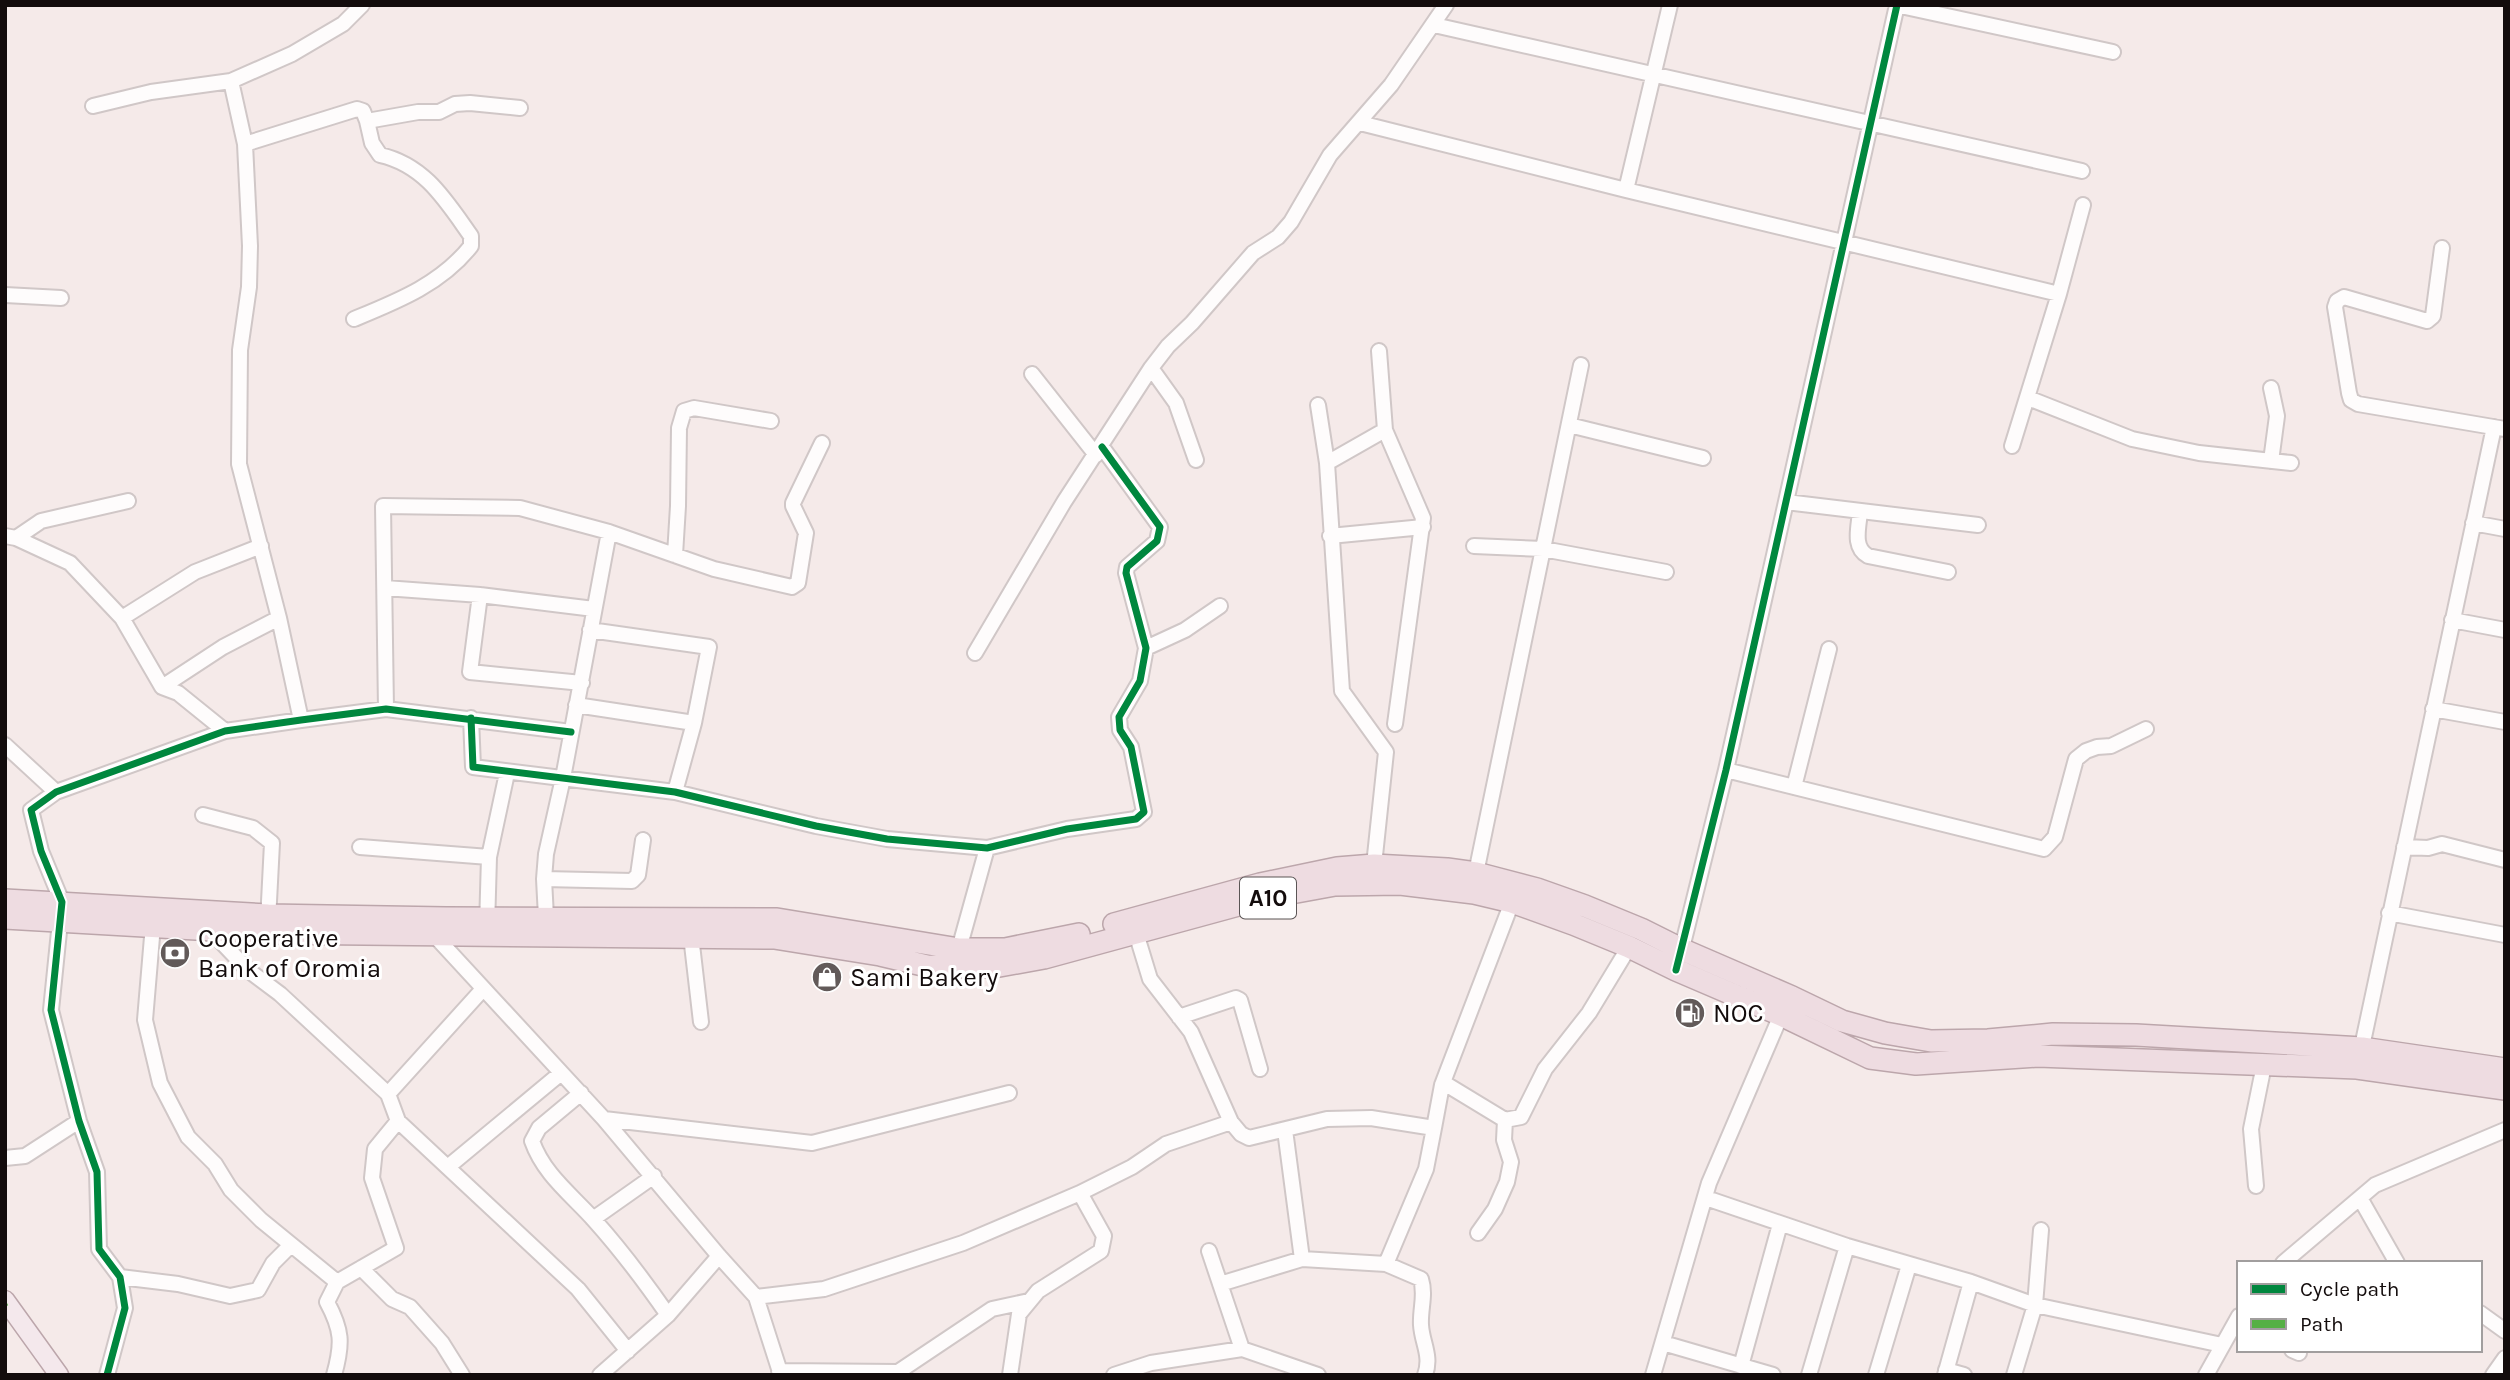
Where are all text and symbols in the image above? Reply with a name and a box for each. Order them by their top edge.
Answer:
road number: A10 [1240,877,1296,918]
place label: Cooperative Bank of Oromia [198,923,381,984]
bank icon: Cooperative Bank of Oromia [158,936,192,970]
shop icon: Sami Bakery [810,960,844,994]
place label: Sami Bakery [850,962,998,993]
fuel station icon: NOC [1673,996,1707,1030]
place label: NOC [1713,998,1764,1029]
legend [2237,1261,2482,1352]
text: Cycle path [2300,1277,2400,1301]
text: Path [2300,1312,2344,1336]

